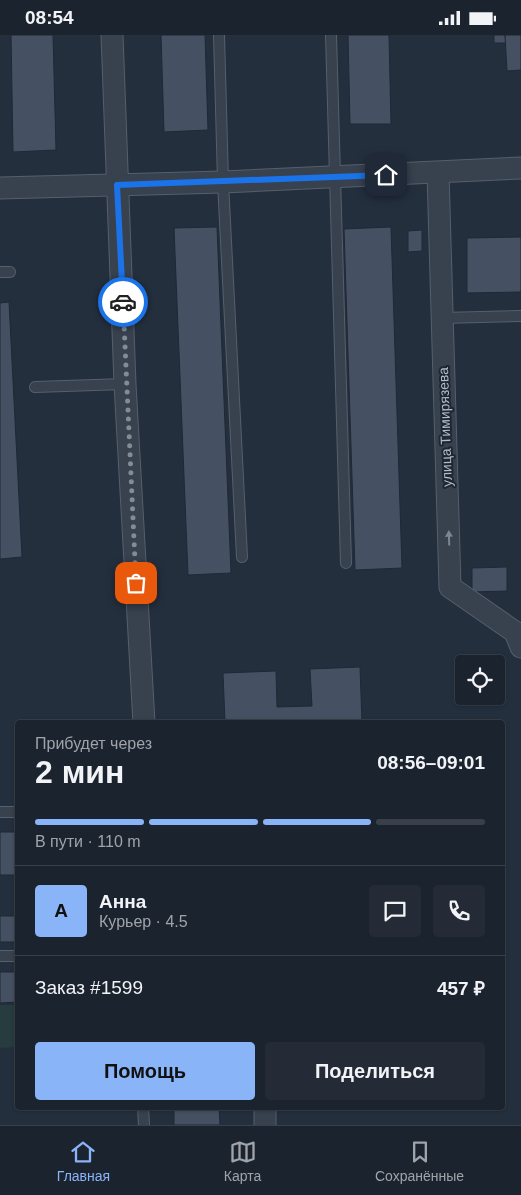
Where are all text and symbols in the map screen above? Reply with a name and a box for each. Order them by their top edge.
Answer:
text: 08:54 [25,7,74,28]
pin [365,154,407,196]
icon: home [372,161,400,189]
courier [98,277,148,327]
icon: car [109,288,137,316]
street label: улица Тимирязева [435,367,455,487]
one-way arrow [444,530,452,546]
pin [115,562,157,604]
icon: bag [122,569,150,597]
map controls [455,655,505,705]
button: locate [455,655,505,705]
text: Прибудет через [35,735,152,752]
text: 08:56–09:01 [377,752,485,773]
text: 2 мин [35,754,124,790]
text: В пути · 110 m [35,833,141,850]
button: chat [369,885,421,937]
button: phone [433,885,485,937]
text: Анна [99,891,146,912]
text: А [54,900,68,921]
text: Курьер · 4.5 [99,913,188,930]
text: Заказ #1599 [35,977,143,998]
text: 457 ₽ [437,978,485,999]
button: Помощь [35,1042,255,1100]
button: Поделиться [265,1042,485,1100]
tab: Главная [57,1138,110,1184]
tab: Карта [224,1138,261,1184]
tab: Сохранённые [375,1138,464,1184]

